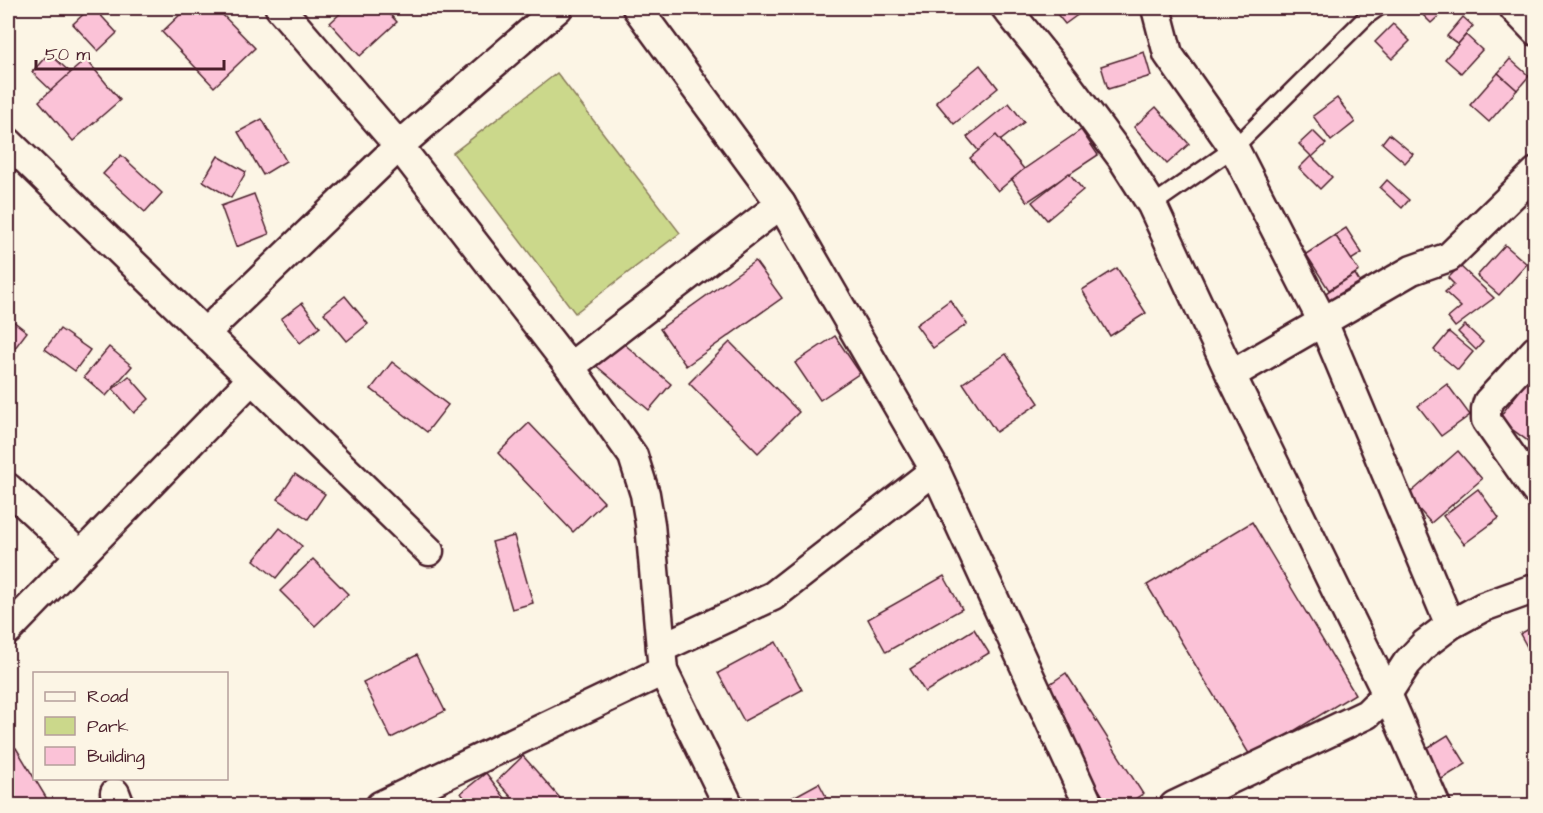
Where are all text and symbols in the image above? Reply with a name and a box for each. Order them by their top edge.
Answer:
scale bar [36,33,224,71]
text: 50 m [45,42,90,67]
legend [33,672,228,780]
text: Road [87,684,128,709]
text: Park [87,714,129,739]
text: Building [87,744,145,770]

